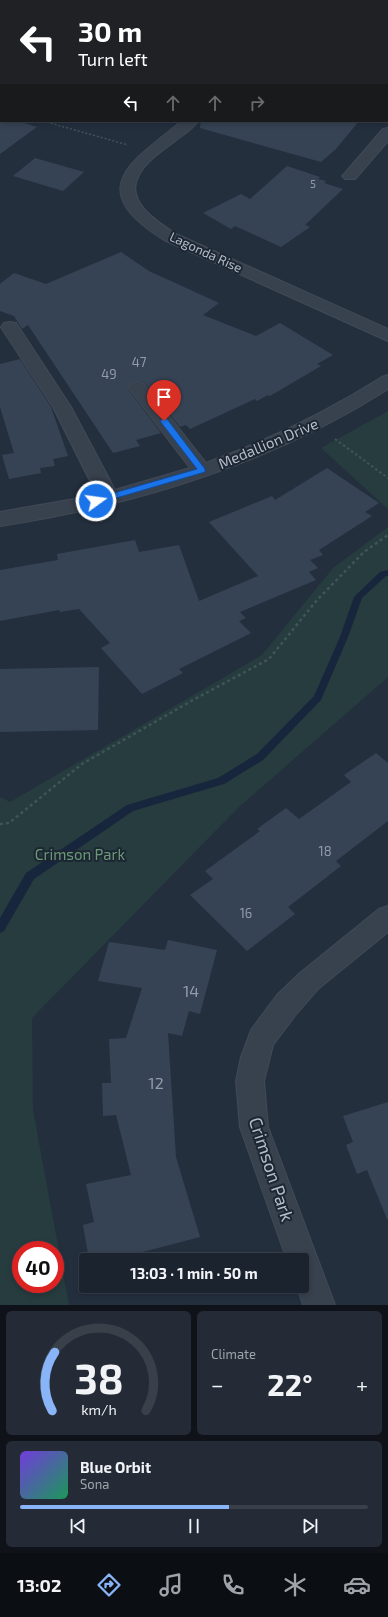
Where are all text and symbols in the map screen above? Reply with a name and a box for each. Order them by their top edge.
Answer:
text: 30 m [78,14,142,48]
icon: left [12,16,64,68]
text: Turn left [78,48,148,70]
icon: left [120,92,142,114]
icon: ahead [162,92,184,114]
icon: ahead [204,92,226,114]
icon: right [246,92,268,114]
house number: 5 [310,177,316,190]
street label: Lagonda Rise [167,228,245,276]
house number: 47 [132,354,147,370]
house number: 49 [101,366,117,382]
pin [147,380,181,421]
icon: arrive [153,386,175,408]
street label: Medallion Drive [215,414,321,472]
position arrow [75,480,117,522]
house number: 18 [318,843,332,859]
park label: Crimson Park [35,845,126,863]
house number: 16 [240,905,252,921]
house number: 14 [183,981,199,1000]
house number: 12 [148,1073,164,1092]
street label: Crimson Park [245,1114,299,1224]
speed limit sign: 40 [12,1241,64,1293]
text: 13:03 · 1 min · 50 m [130,1264,258,1282]
text: Climate [211,1346,256,1362]
text: 38 [74,1352,123,1402]
text: 22° [267,1366,312,1402]
text: − [211,1371,224,1397]
text: + [356,1371,368,1397]
text: km/h [81,1401,116,1418]
text: Blue Orbit [80,1458,151,1476]
text: Sona [80,1476,109,1492]
icon: previous [67,1515,89,1537]
icon: pause [183,1515,205,1537]
icon: next [299,1515,321,1537]
icon: directions [95,1571,123,1599]
icon: music [157,1571,185,1599]
icon: phone [219,1571,247,1599]
icon: climate [281,1571,309,1599]
icon: car [343,1571,371,1599]
text: 13:02 [17,1574,61,1596]

